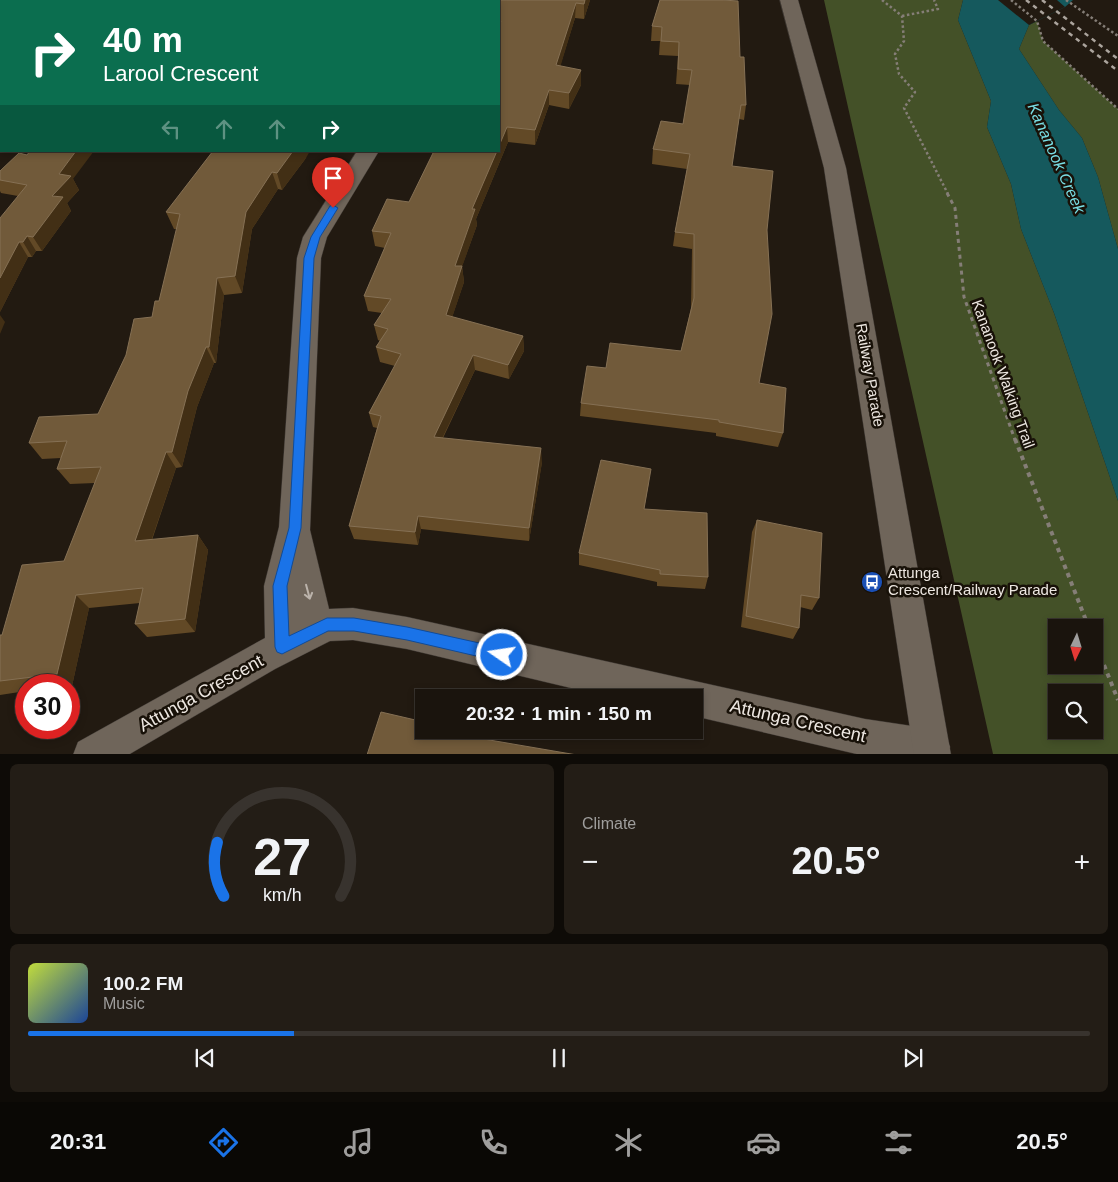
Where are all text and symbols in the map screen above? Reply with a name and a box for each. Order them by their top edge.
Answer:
icon: right [20,20,85,85]
text: 40 m [103,20,183,59]
text: Larool Crescent [103,61,258,86]
water label: Kananook Creek [1025,100,1089,217]
icon: left [157,115,185,143]
icon: ahead [210,115,238,143]
icon: ahead [263,115,291,143]
icon: right [316,115,344,143]
pin [312,157,354,208]
icon: arrive [319,164,347,192]
street label: Kananook Walking Trail [969,297,1038,451]
street label: Railway Parade [853,322,888,428]
place label: Attunga Crescent/Railway Parade [888,564,1057,598]
bus stop icon: Attunga Crescent/Railway Parade [860,570,884,594]
one-way arrow [304,584,313,600]
north arrow [1048,619,1102,674]
map controls [1048,619,1103,739]
position arrow [475,628,527,680]
street label: Attunga Crescent [135,651,267,735]
speed limit sign: 30 [15,674,80,739]
button: search [1048,684,1103,739]
street label: Attunga Crescent [728,696,868,746]
text: 20:32 · 1 min · 150 m [466,703,652,724]
text: Climate [582,815,636,832]
text: 27 [253,828,311,886]
text: 20.5° [791,840,881,882]
text: − [582,846,598,877]
text: + [1074,846,1090,877]
text: km/h [263,885,301,905]
text: 100.2 FM [103,973,183,994]
text: Music [103,995,145,1012]
icon: previous [191,1044,219,1072]
icon: pause [545,1044,573,1072]
icon: next [899,1044,927,1072]
icon: directions [206,1125,241,1160]
icon: music [341,1125,376,1160]
icon: phone [476,1125,511,1160]
icon: climate [611,1125,646,1160]
icon: car [746,1125,781,1160]
icon: filters [881,1125,916,1160]
text: 20:31 [50,1129,106,1154]
text: 20.5° [1016,1129,1068,1154]

